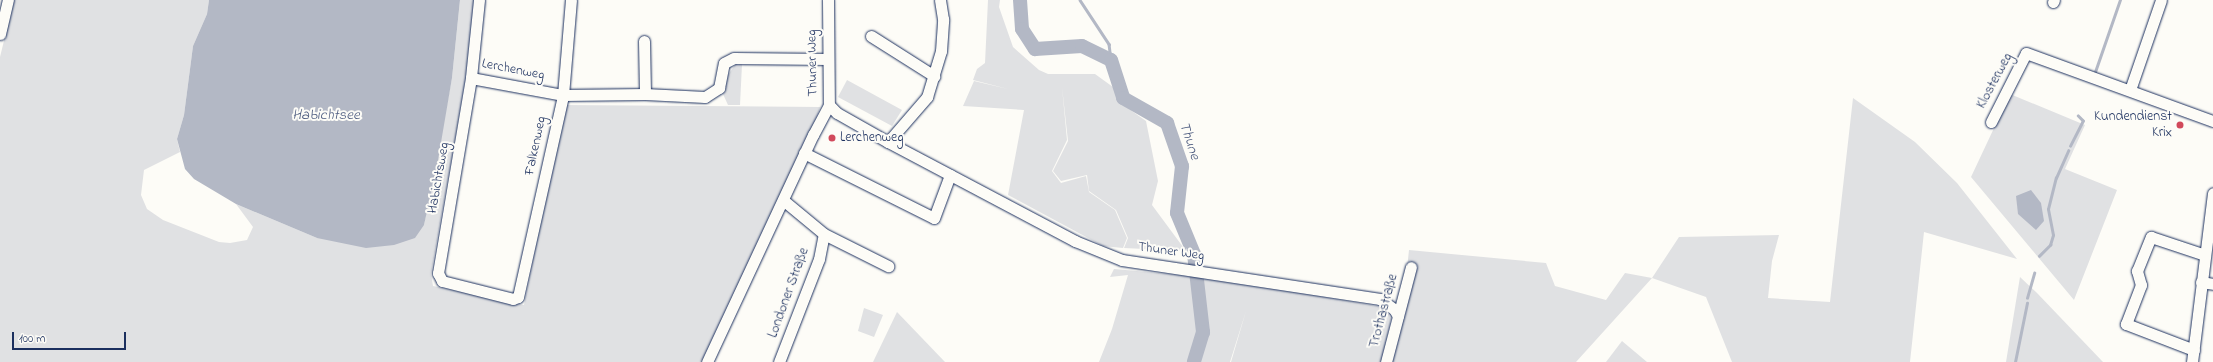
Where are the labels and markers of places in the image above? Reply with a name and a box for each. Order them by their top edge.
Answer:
place label: Kundendienst Krix [2094,109,2172,142]
marker: Kundendienst Krix [2175,120,2185,130]
place label: Lerchenweg [840,130,904,146]
marker: Lerchenweg [827,133,837,143]

